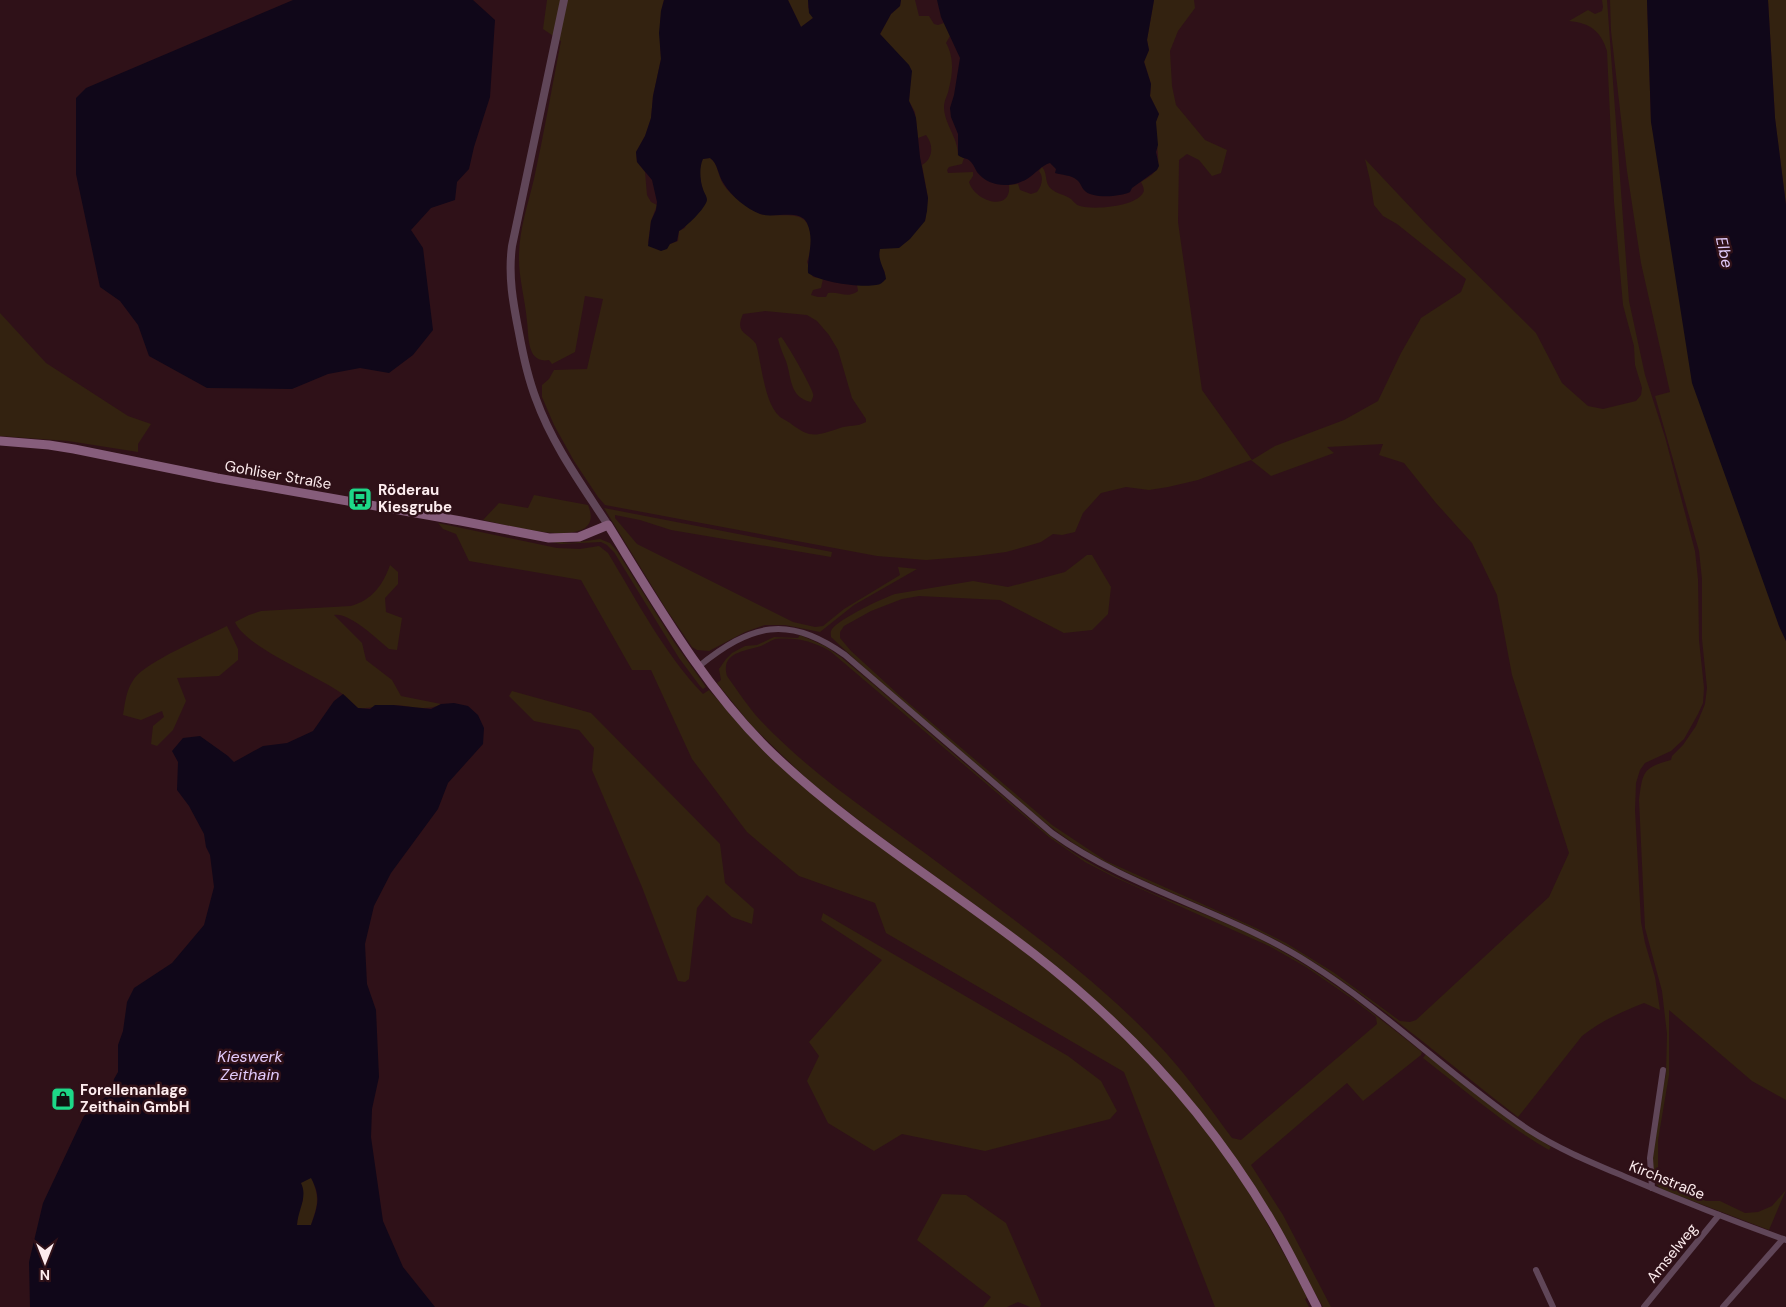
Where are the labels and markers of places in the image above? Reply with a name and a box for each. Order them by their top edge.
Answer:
place label: Röderau Kiesgrube [378,480,452,517]
bus stop icon: Röderau Kiesgrube [347,486,373,512]
place label: Forellenanlage Zeithain GmbH [80,1080,190,1117]
shop icon: Forellenanlage Zeithain GmbH [50,1086,76,1112]

